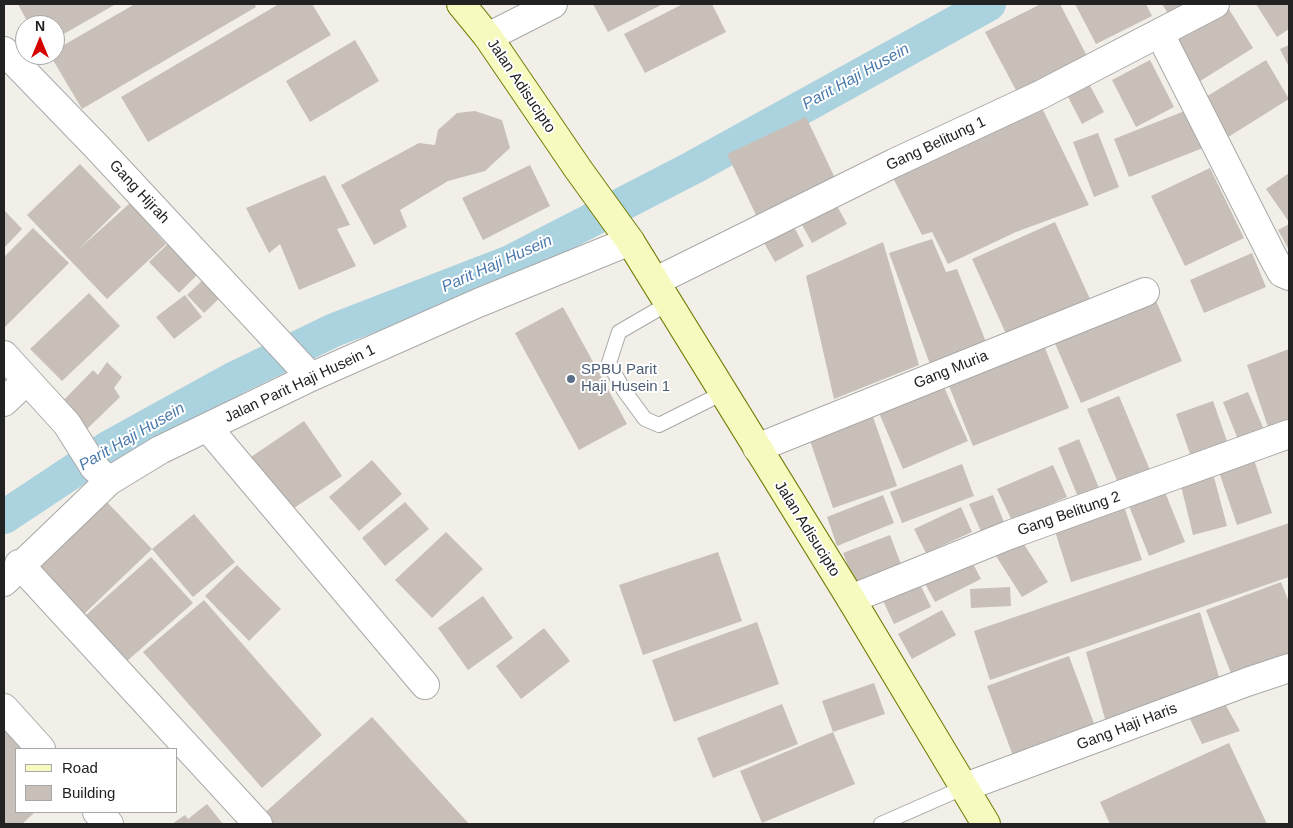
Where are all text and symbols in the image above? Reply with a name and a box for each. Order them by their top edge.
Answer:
north arrow [15,15,65,65]
text: N [35,18,45,34]
street label: Jalan Adisucipto [483,36,559,136]
water label: Parit Haji Husein [799,40,913,114]
street label: Gang Belitung 1 [883,113,989,175]
street label: Gang Hijrah [105,157,173,227]
water label: Parit Haji Husein [439,231,555,297]
street label: Jalan Parit Haji Husein 1 [222,341,378,427]
street label: Gang Muria [911,347,991,393]
place label: SPBU Parit Haji Husein 1 [581,361,670,396]
marker: SPBU Parit Haji Husein 1 [565,373,577,385]
water label: Parit Haji Husein [76,399,188,475]
street label: Jalan Adisucipto [770,478,844,580]
street label: Gang Belitung 2 [1015,488,1123,540]
street label: Gang Haji Haris [1074,700,1180,754]
legend [15,748,178,813]
text: Road [62,759,98,776]
text: Building [62,784,115,801]

